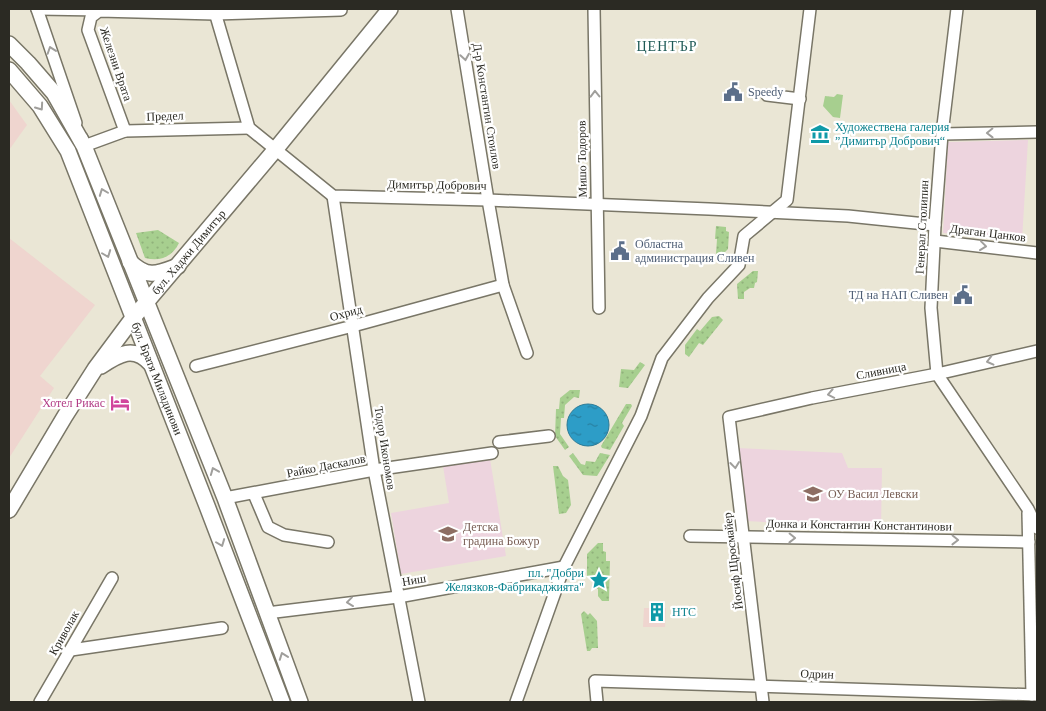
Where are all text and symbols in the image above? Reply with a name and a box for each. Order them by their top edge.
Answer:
street label: Железни Врата [97,25,135,103]
district label: ЦЕНТЪР [637,39,698,54]
street label: Д-р Константин Стоилов [470,42,504,170]
one-way arrow [47,47,57,55]
one-way arrow [459,53,469,61]
public building icon: Speedy [722,81,744,103]
place label: Speedy [748,85,783,99]
one-way arrow [590,90,600,98]
one-way arrow [34,101,43,111]
street label: Предел [146,108,184,124]
street label: Мишо Тодоров [574,120,590,198]
place label: Художествена галерия ”Димитър Добрович“ [835,120,950,148]
museum icon: Художествена галерия ”Димитър Добрович“ [809,123,831,145]
one-way arrow [985,128,993,138]
street label: Димитър Добрович [387,177,487,193]
street label: Генерал Столипин [913,179,931,274]
one-way arrow [99,189,109,197]
street label: бул. Хаджи Димитър [149,207,229,298]
street label: Драган Цанков [949,221,1027,245]
place label: Областна администрация Сливен [635,237,755,265]
public building icon: Областна администрация Сливен [609,240,631,262]
one-way arrow [979,241,987,251]
one-way arrow [101,249,111,258]
public building icon: ТД на НАП Сливен [952,284,974,306]
place label: ТД на НАП Сливен [849,288,949,302]
street label: Охрид [328,302,364,324]
street label: бул. Братя Миладинови [129,320,186,438]
one-way arrow [985,355,994,366]
street label: Сливница [855,359,908,383]
one-way arrow [826,389,835,399]
hotel icon: Хотел Рикас [109,392,131,414]
place label: Хотел Рикас [42,396,105,410]
street label: Тодор Икономов [371,405,399,491]
street label: Райко Даскалов [285,451,367,481]
one-way arrow [729,462,740,470]
one-way arrow [210,468,220,476]
school or university icon: ОУ Васил Левски [802,483,824,505]
place label: ОУ Васил Левски [828,487,919,501]
street label: Йосиф Щросмайер [720,512,746,610]
street label: Донка и Константин Константинови [766,516,953,534]
place label: Детска градина Божур [463,520,539,548]
school or university icon: Детска градина Божур [437,523,459,545]
one-way arrow [789,533,797,543]
one-way arrow [951,535,959,546]
one-way arrow [215,538,225,547]
place label: пл. "Добри Желязков-Фабрикаджията" [445,566,585,594]
place icon: пл. "Добри Желязков-Фабрикаджията" [588,569,610,591]
street label: Ниш [401,571,428,589]
one-way arrow [346,597,354,607]
building icon: НТС [646,601,668,623]
place label: НТС [672,605,696,619]
street label: Криволак [46,608,82,658]
one-way arrow [279,653,289,661]
street label: Одрин [800,666,835,682]

